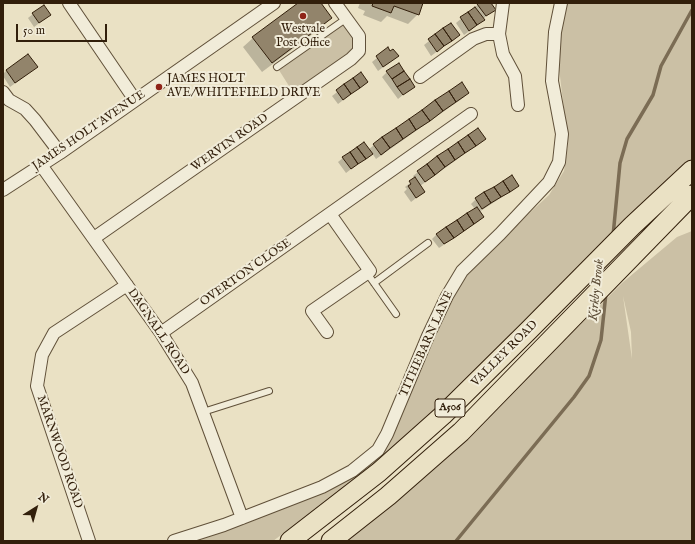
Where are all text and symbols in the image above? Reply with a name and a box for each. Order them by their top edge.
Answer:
marker: Westvale Post Office [298,11,308,21]
scale bar [18,16,109,42]
text: 50 m [23,23,45,38]
place label: Westvale Post Office [276,23,330,51]
place label: JAMES HOLT AVE/WHITEFIELD DRIVE [167,73,321,101]
marker: JAMES HOLT AVE/WHITEFIELD DRIVE [154,82,164,92]
street label: JAMES HOLT AVENUE [30,88,148,174]
street label: WERVIN ROAD [189,111,271,175]
street label: OVERTON CLOSE [198,236,294,310]
water label: Kirkby Brook [586,258,608,322]
street label: DAGNALL ROAD [124,286,192,378]
street label: TITHEBARN LANE [397,289,457,399]
street label: VALLEY ROAD [469,318,541,390]
street label: MARNWOOD ROAD [33,394,85,510]
road number: A506 [435,399,465,417]
north arrow [16,488,56,528]

